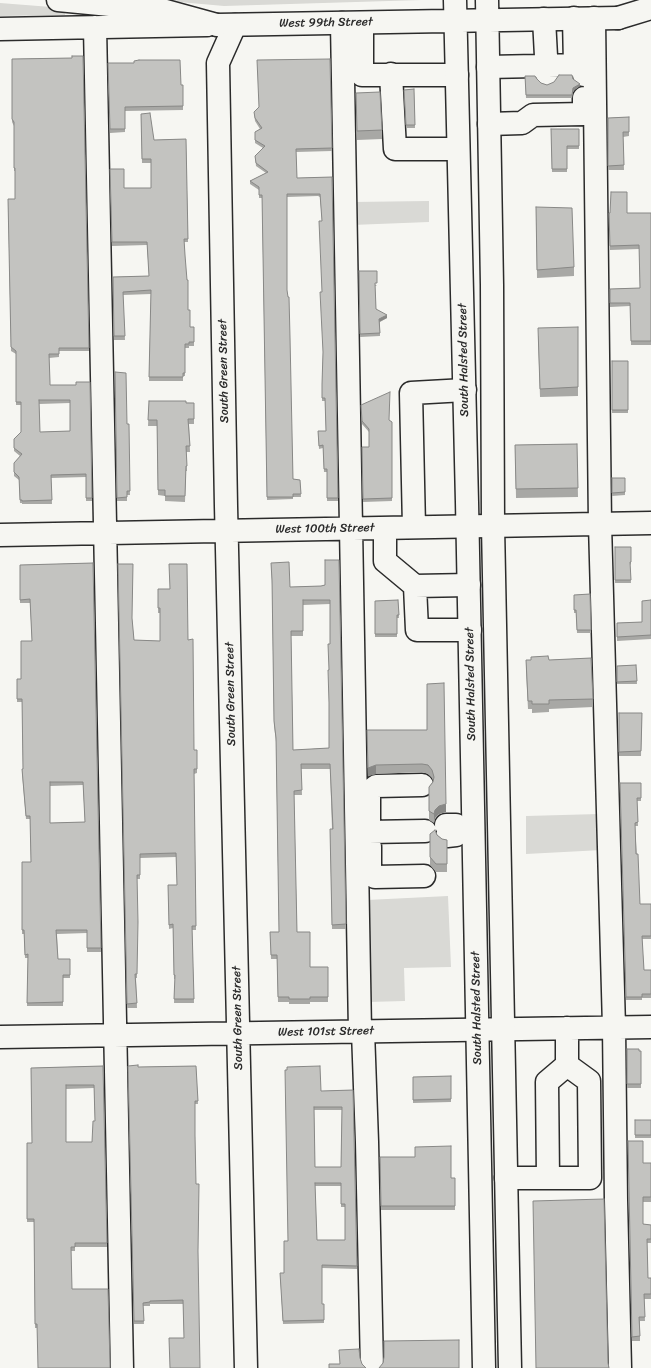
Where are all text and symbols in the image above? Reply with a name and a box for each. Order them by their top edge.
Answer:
street label: West 99th Street [279,15,373,31]
street label: South Halsted Street [456,303,472,417]
street label: South Green Street [216,319,232,423]
street label: West 100th Street [275,521,375,537]
street label: South Halsted Street [463,627,479,741]
street label: South Green Street [223,642,239,746]
street label: South Halsted Street [469,951,485,1065]
street label: South Green Street [230,966,246,1070]
street label: West 101st Street [278,1024,374,1040]

